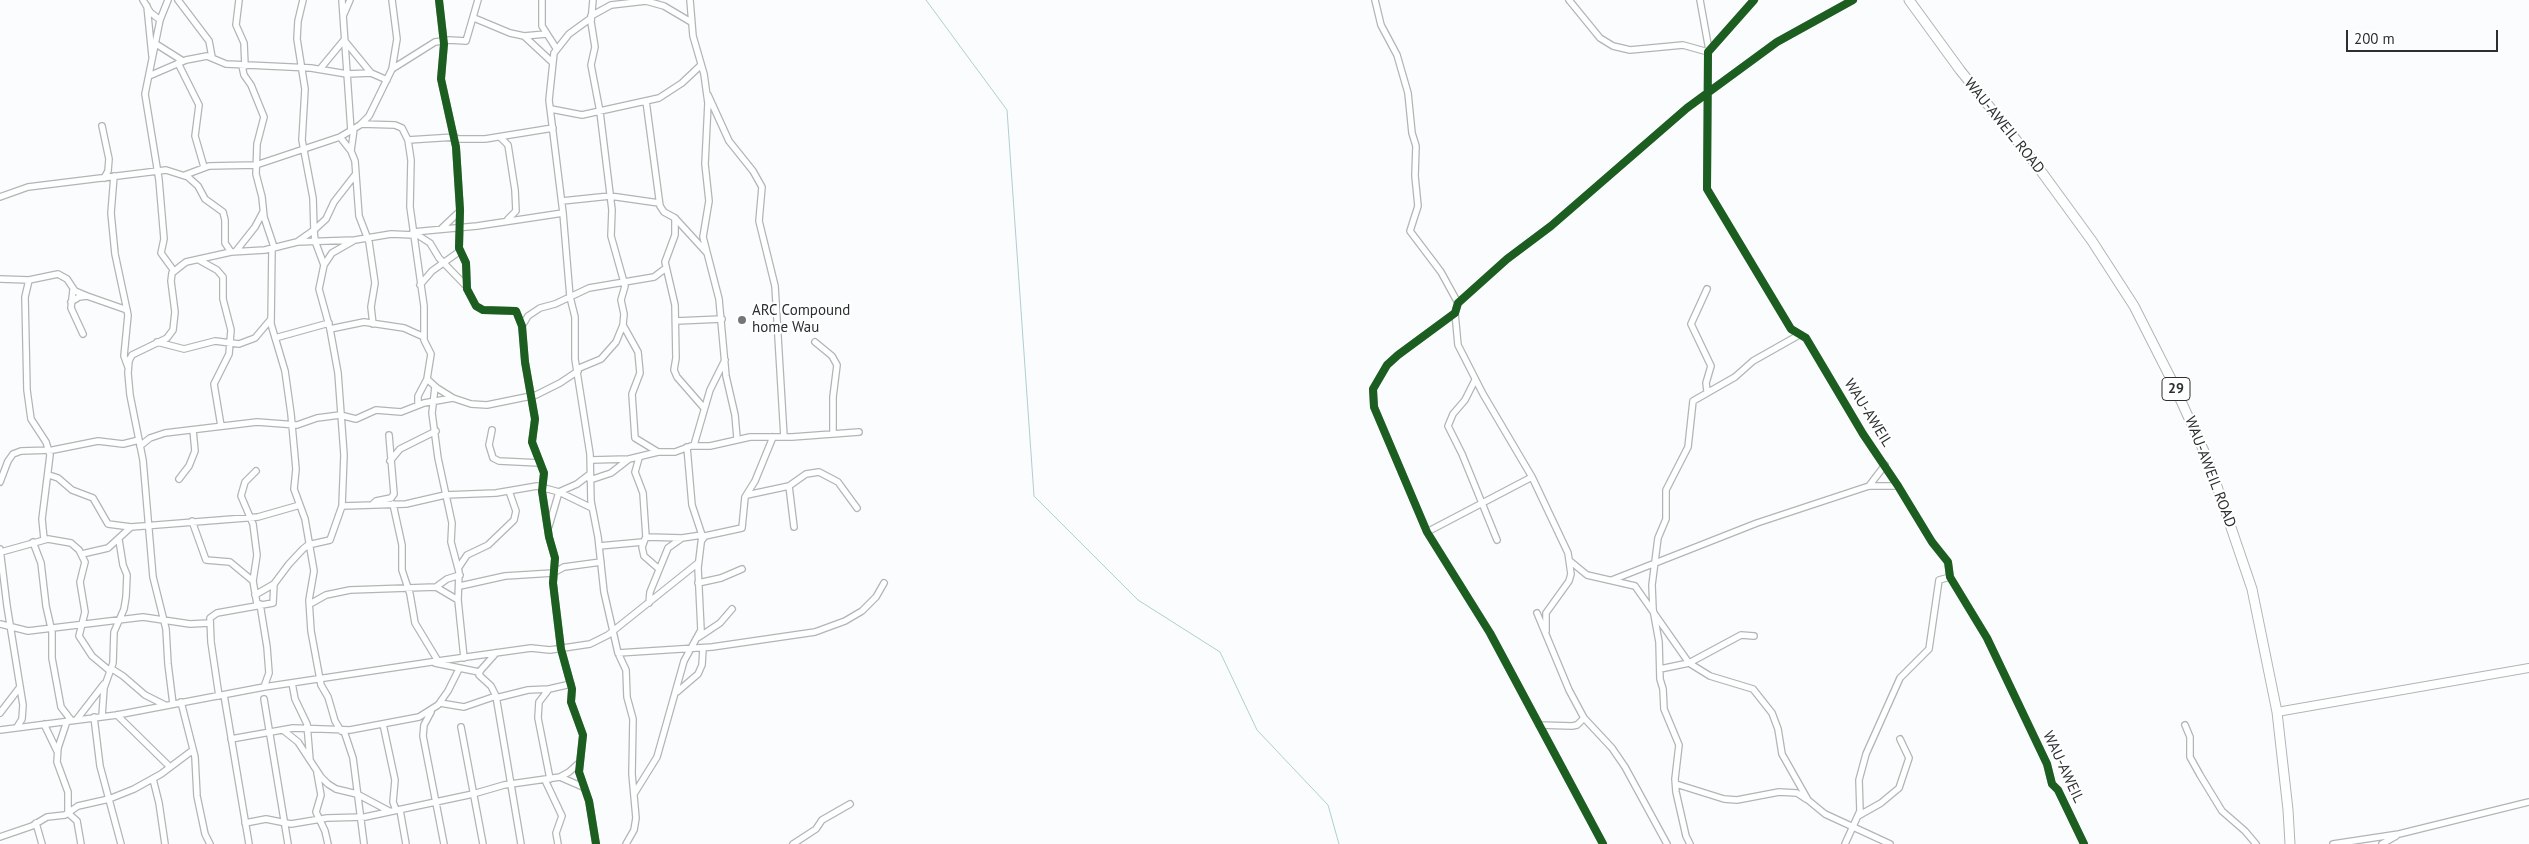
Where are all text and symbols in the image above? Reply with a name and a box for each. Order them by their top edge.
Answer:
scale bar [2349,20,2502,52]
text: 200 m [2354,29,2395,48]
street label: WAU-AWEIL ROAD [1960,75,2048,177]
place label: ARC Compound home Wau [752,302,850,337]
marker: ARC Compound home Wau [736,314,748,326]
street label: WAU-AWEIL [1840,376,1896,450]
road number: 29 [2162,378,2190,400]
street label: WAU-AWEIL ROAD [2181,414,2239,530]
street label: WAU-AWEIL [2039,728,2087,806]

